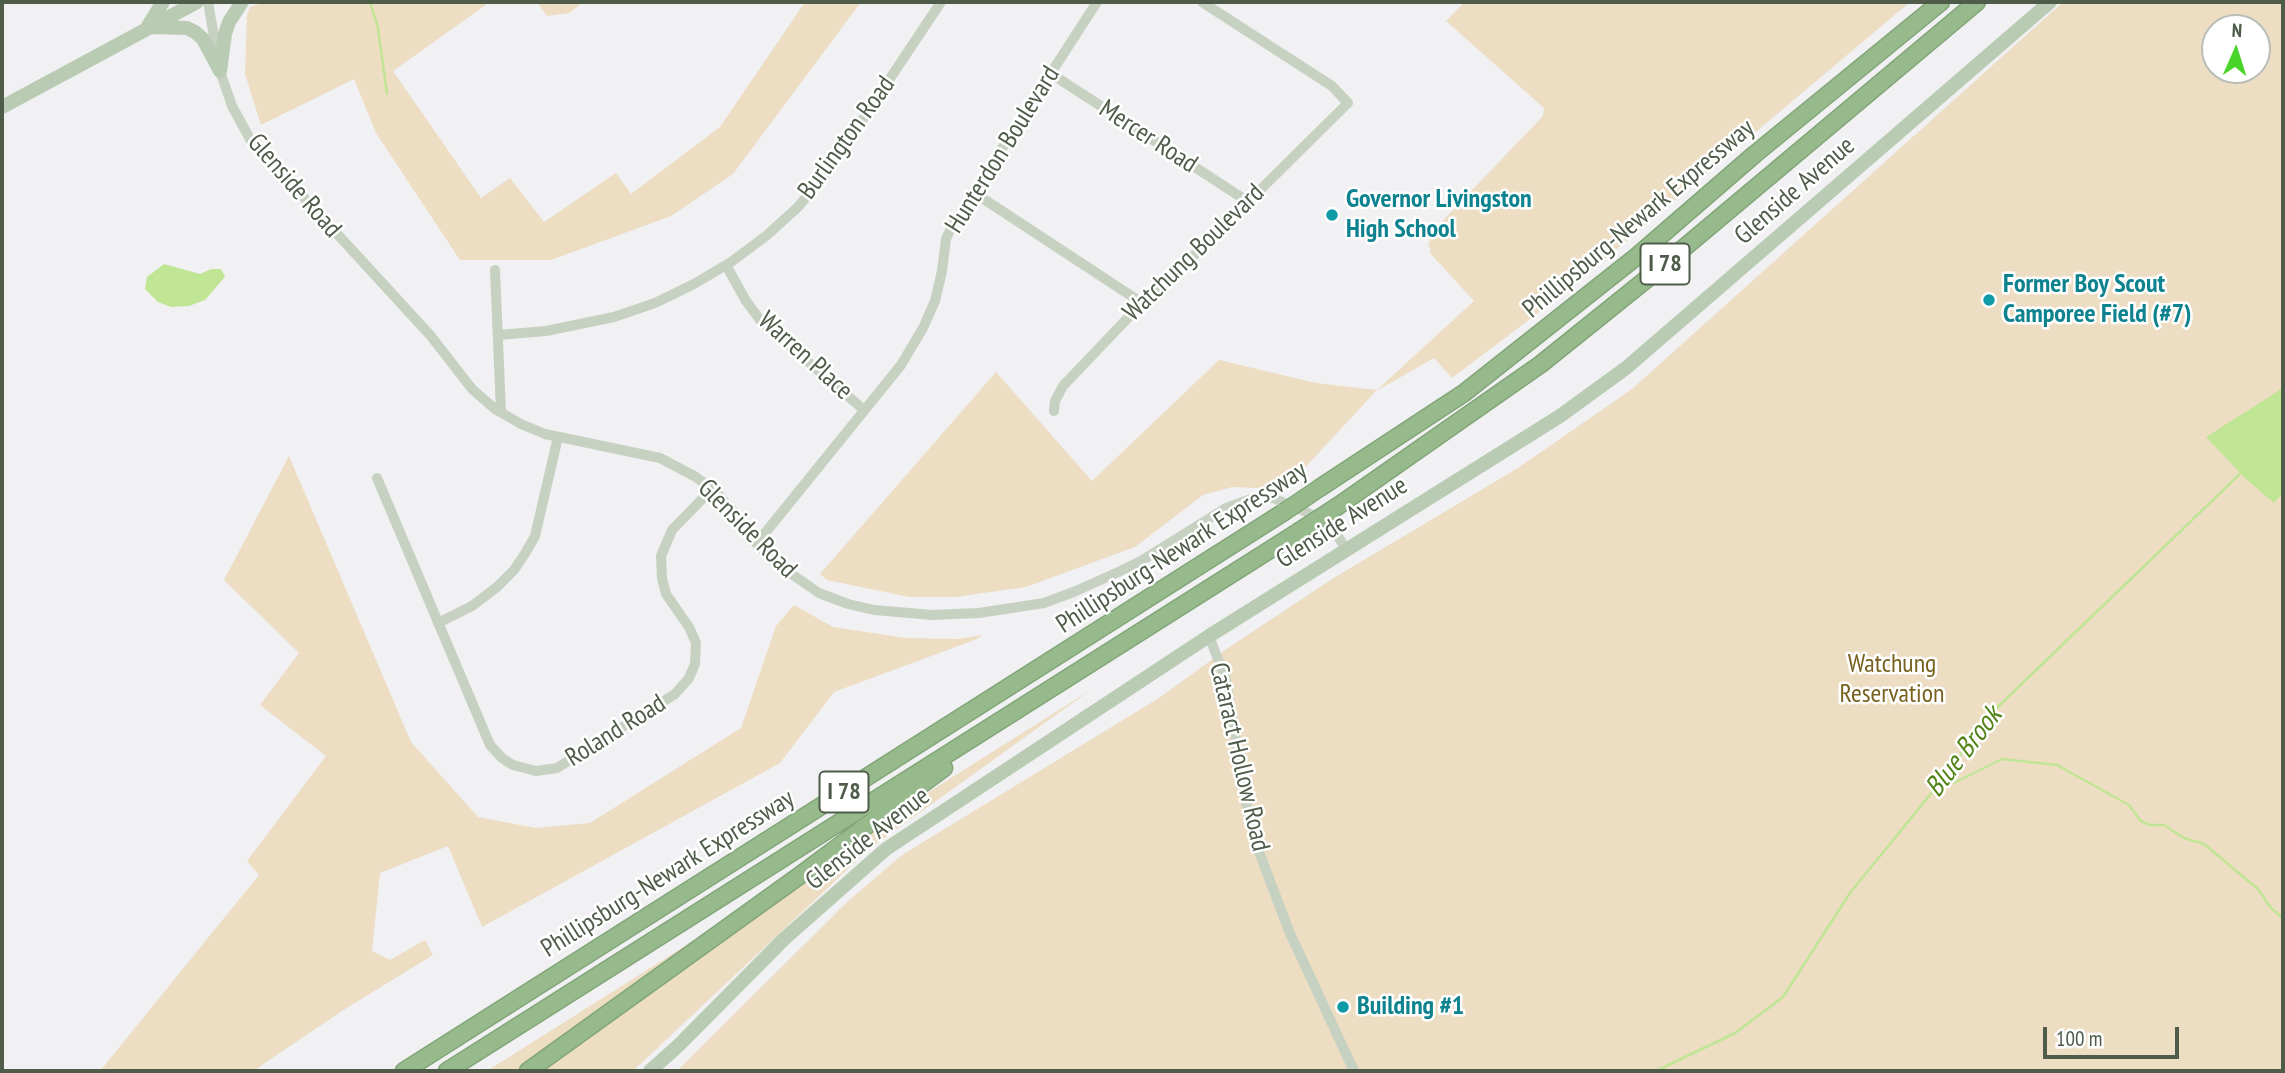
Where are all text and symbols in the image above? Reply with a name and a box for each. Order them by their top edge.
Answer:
north arrow [2201,14,2271,84]
text: N [2231,18,2243,42]
street label: Hunterdon Boulevard [939,61,1067,239]
street label: Burlington Road [792,70,902,206]
street label: Mercer Road [1093,94,1203,180]
street label: Phillipsburg-Newark Expressway [1517,113,1761,325]
street label: Glenside Road [240,128,348,244]
street label: Glenside Avenue [1729,130,1861,252]
street label: Watchung Boulevard [1117,178,1271,328]
place label: Governor Livingston High School [1346,184,1532,246]
marker: Governor Livingston High School [1324,207,1340,223]
road number: I 78 [1640,244,1690,284]
place label: Former Boy Scout Camporee Field (#7) [2003,269,2191,330]
marker: Former Boy Scout Camporee Field (#7) [1981,292,1997,308]
street label: Warren Place [751,305,859,407]
street label: Phillipsburg-Newark Expressway [1051,455,1313,641]
street label: Glenside Avenue [1271,470,1413,576]
street label: Glenside Road [691,473,803,585]
park label: Watchung Reservation [1840,649,1944,710]
street label: Cataract Hollow Road [1202,660,1276,854]
street label: Roland Road [560,688,672,774]
water label: Blue Brook [1918,700,2010,804]
road number: I 78 [820,772,868,812]
street label: Glenside Avenue [800,781,936,897]
street label: Phillipsburg-Newark Expressway [536,783,800,965]
place label: Building #1 [1357,991,1464,1023]
marker: Building #1 [1335,999,1351,1015]
scale bar [2047,1014,2184,1058]
text: 100 m [2056,1025,2102,1052]

